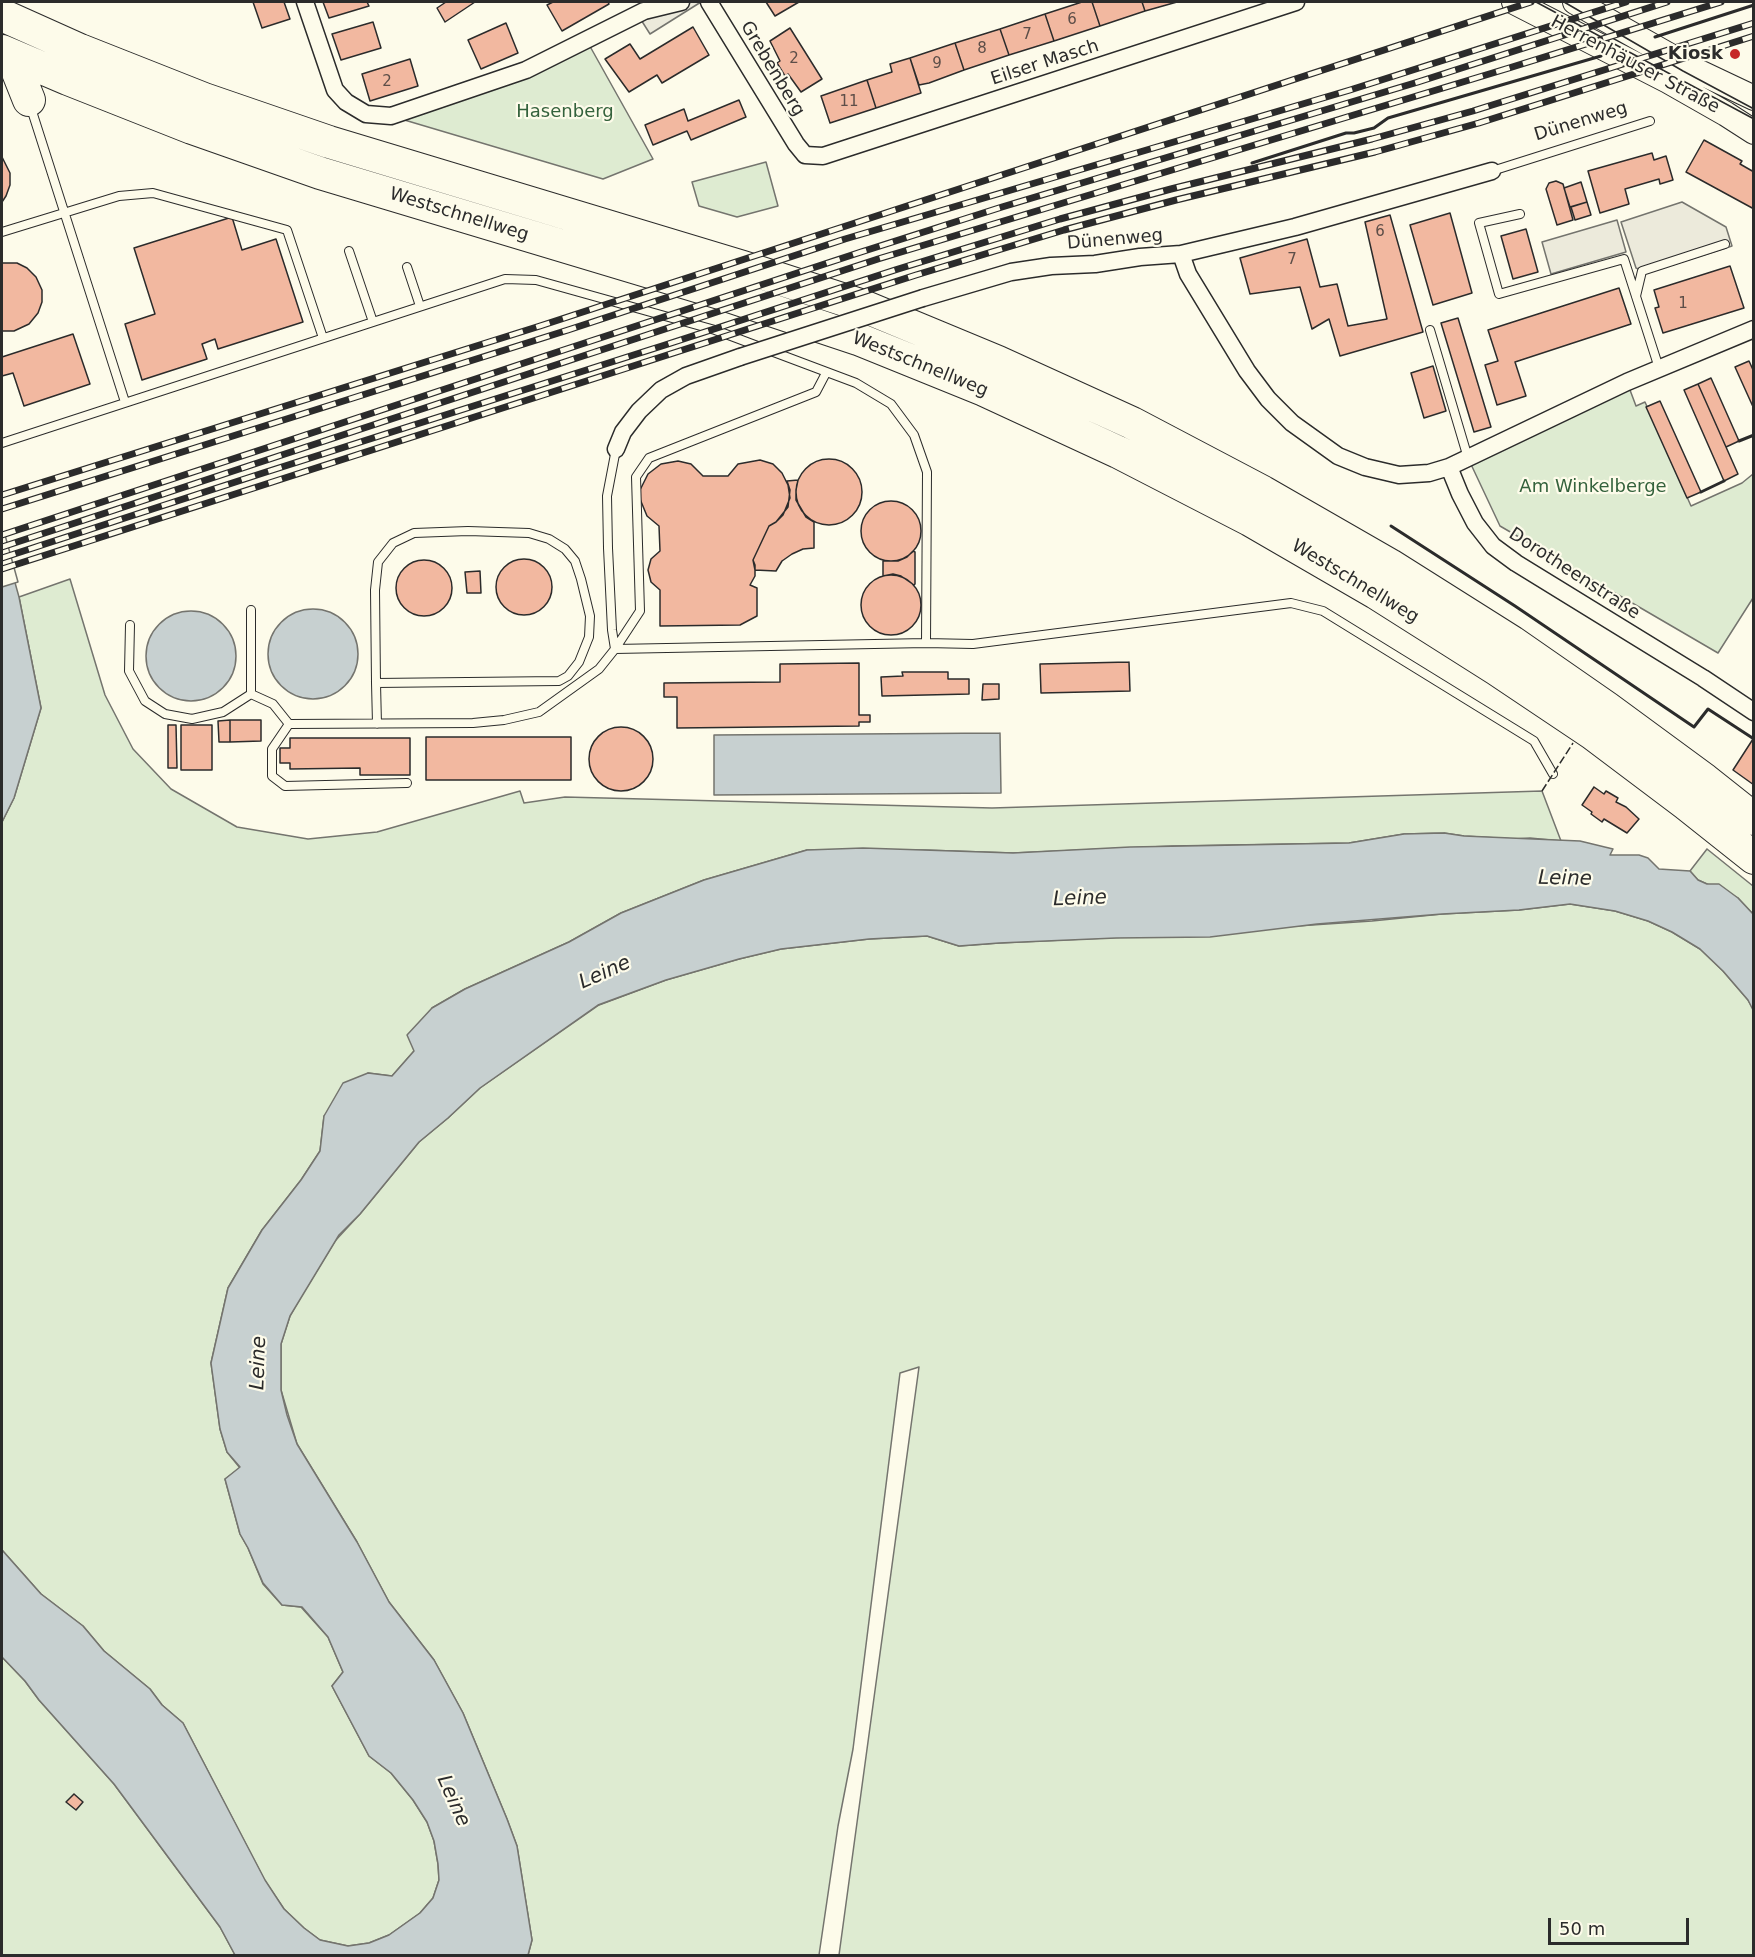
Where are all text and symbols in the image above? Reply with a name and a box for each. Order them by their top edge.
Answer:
house number: 6 [1067,11,1077,29]
street label: Herrenhäuser Straße [1547,11,1723,119]
street label: Grebenberg [735,18,809,120]
house number: 7 [1022,26,1032,44]
street label: Eilser Masch [988,35,1102,91]
house number: 8 [977,40,987,58]
place label: Kiosk [1668,43,1723,65]
marker: Kiosk [1728,47,1742,61]
house number: 2 [789,50,799,68]
house number: 9 [932,55,942,73]
house number: 2 [382,73,392,91]
house number: 11 [839,93,859,111]
street label: Dünenweg [1532,98,1630,146]
park label: Hasenberg [516,101,614,123]
street label: Westschnellweg [387,184,531,246]
house number: 6 [1375,223,1385,241]
street label: Dünenweg [1066,225,1164,255]
house number: 7 [1287,251,1297,269]
house number: 1 [1678,295,1688,313]
street label: Westschnellweg [849,328,991,402]
park label: Am Winkelberge [1519,476,1667,498]
street label: Dorotheenstraße [1504,523,1644,625]
street label: Westschnellweg [1287,535,1423,629]
water label: Leine [1538,867,1592,891]
water label: Leine [1053,886,1107,912]
water label: Leine [575,951,635,995]
water label: Leine [246,1336,272,1390]
water label: Leine [431,1771,475,1831]
scale bar [1551,1906,1692,1944]
text: 50 m [1559,1918,1605,1939]

